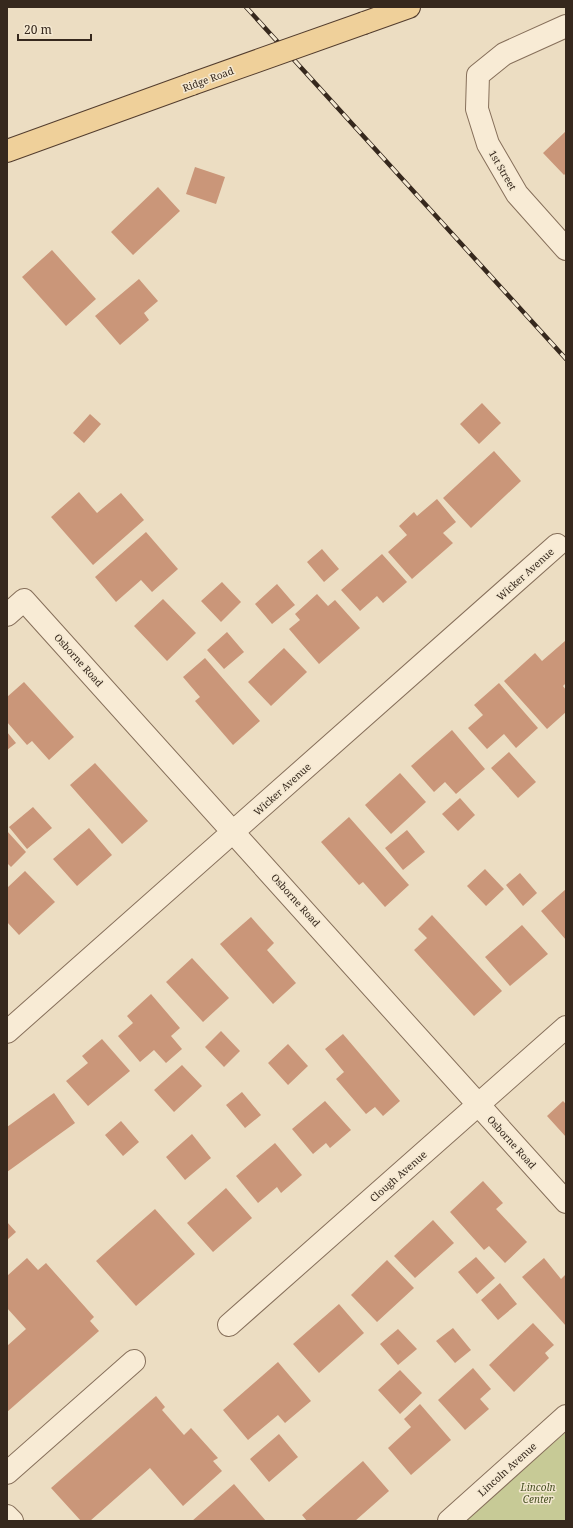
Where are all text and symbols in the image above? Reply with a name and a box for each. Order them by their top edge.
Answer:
scale bar [18,16,91,42]
text: 20 m [24,21,52,38]
street label: Ridge Road [181,63,235,95]
street label: 1st Street [486,147,520,193]
street label: Wicker Avenue [493,544,557,604]
street label: Osborne Road [51,630,107,690]
street label: Wicker Avenue [250,759,314,819]
street label: Osborne Road [268,870,324,930]
street label: Osborne Road [484,1112,540,1172]
street label: Clough Avenue [366,1147,430,1205]
street label: Lincoln Avenue [475,1439,539,1499]
park label: Lincoln Center [520,1480,555,1506]

